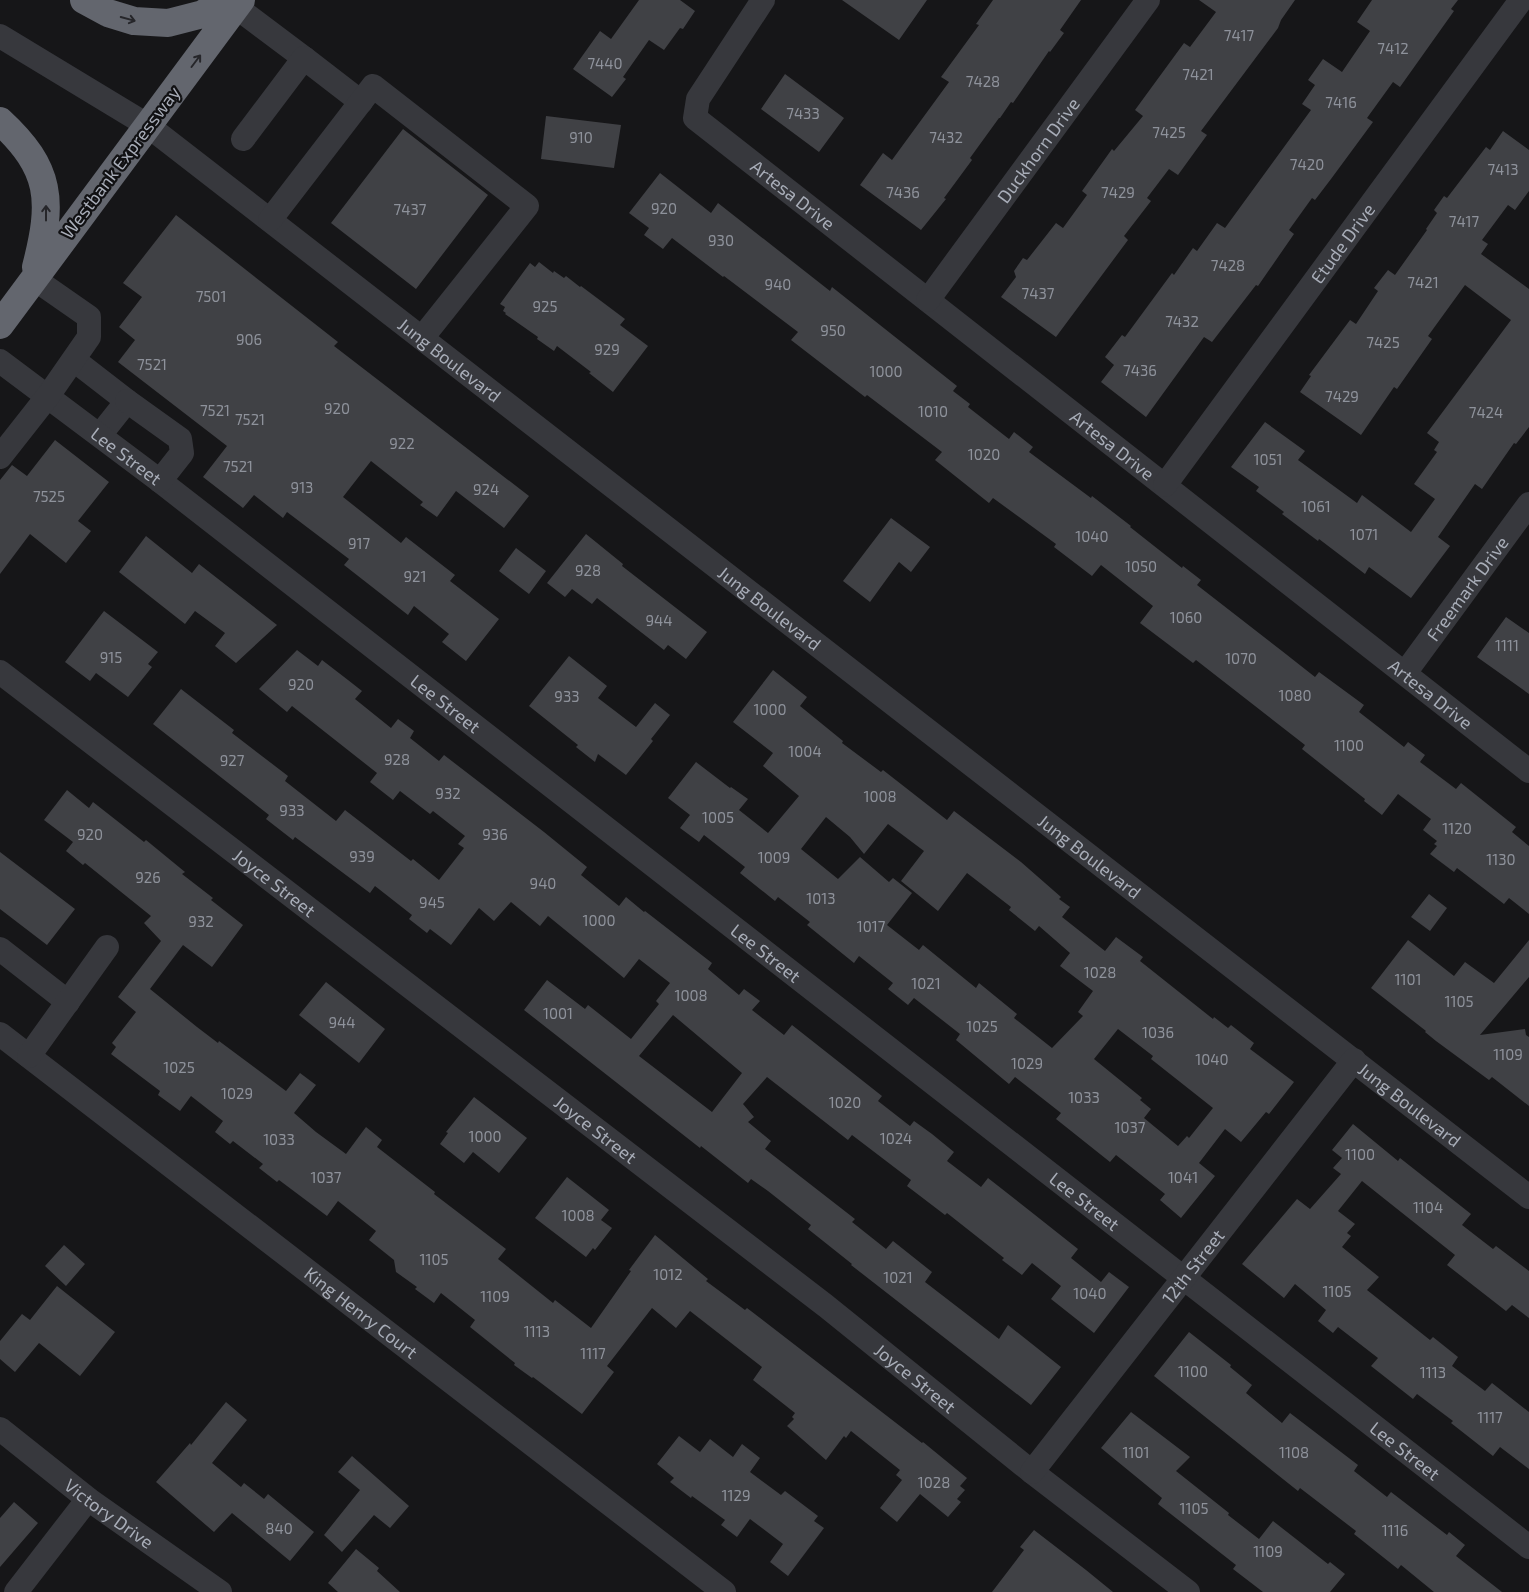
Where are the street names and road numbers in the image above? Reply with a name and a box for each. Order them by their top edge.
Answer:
street label: Westbank Expressway [56,81,185,243]
street label: Duckhorn Drive [992,93,1084,207]
street label: Artesa Drive [746,155,839,234]
street label: Etude Drive [1306,199,1379,288]
street label: Jung Boulevard [394,313,506,407]
street label: Artesa Drive [1066,405,1159,485]
street label: Lee Street [87,422,166,489]
street label: Freemark Drive [1421,532,1513,645]
street label: Jung Boulevard [714,561,826,655]
street label: Artesa Drive [1384,654,1477,734]
street label: Lee Street [406,669,485,738]
street label: Jung Boulevard [1034,810,1146,903]
street label: Joyce Street [229,844,320,921]
street label: Lee Street [727,919,805,987]
street label: Jung Boulevard [1354,1058,1466,1151]
street label: Joyce Street [550,1091,641,1168]
street label: Lee Street [1045,1167,1124,1235]
street label: 12th Street [1157,1225,1229,1308]
street label: King Henry Court [300,1262,422,1363]
street label: Joyce Street [870,1339,961,1417]
street label: Lee Street [1366,1416,1445,1485]
street label: Victory Drive [60,1474,158,1553]

